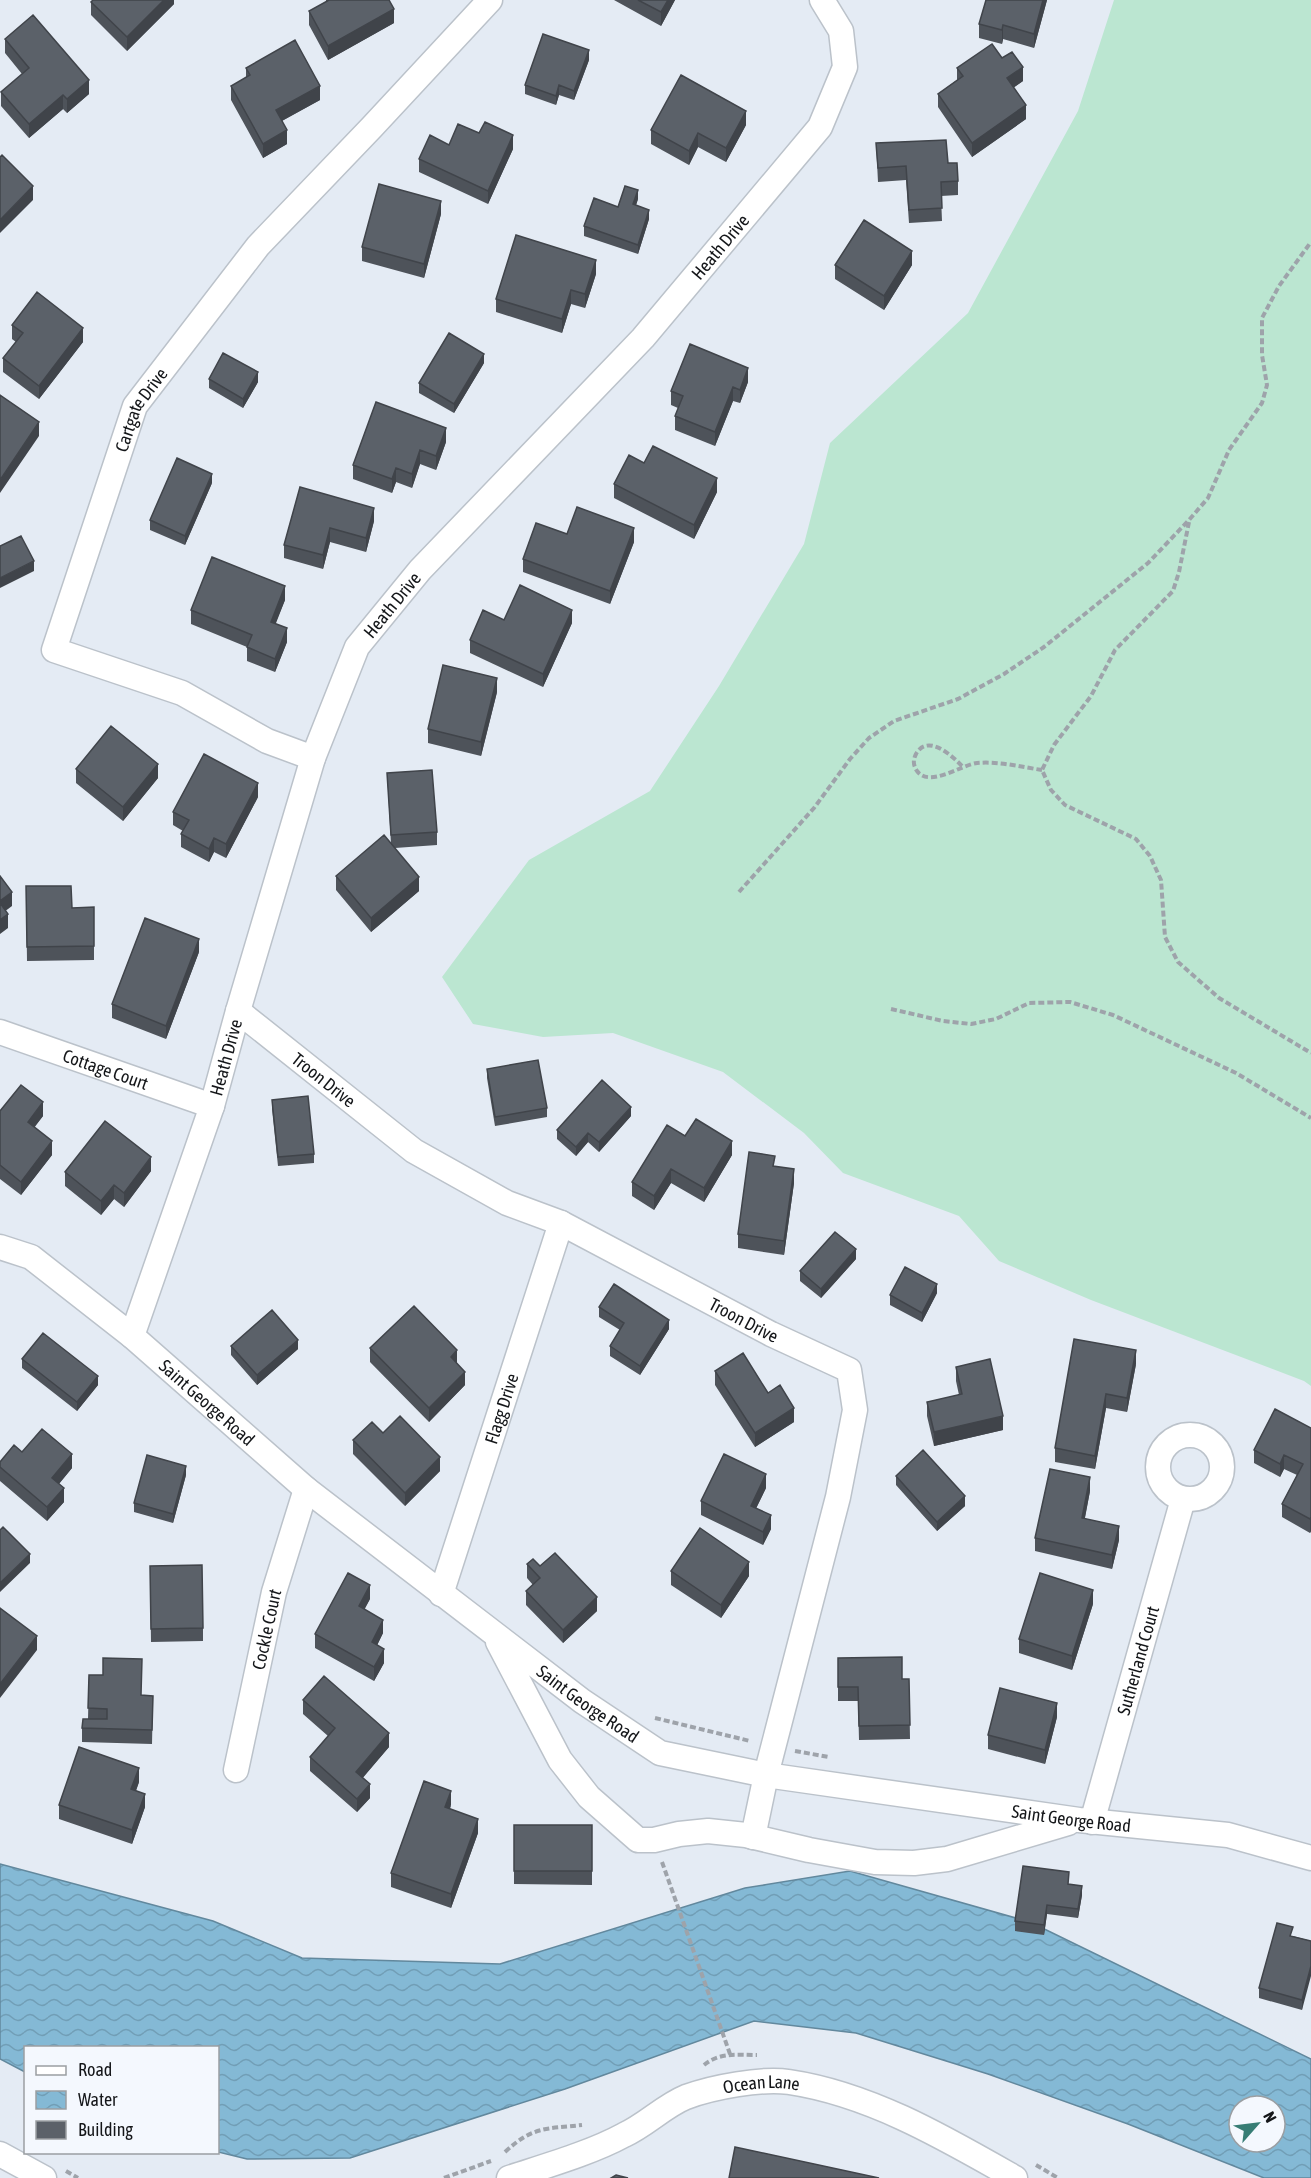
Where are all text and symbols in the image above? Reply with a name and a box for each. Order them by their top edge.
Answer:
street label: Heath Drive [687,210,753,283]
street label: Cartgate Drive [110,363,171,454]
street label: Heath Drive [359,568,425,642]
street label: Heath Drive [205,1017,246,1098]
street label: Cottage Court [60,1044,151,1093]
street label: Troon Drive [288,1048,360,1111]
street label: Troon Drive [706,1293,782,1346]
street label: Saint George Road [155,1355,259,1450]
street label: Flagg Drive [480,1370,522,1446]
street label: Cockle Court [247,1586,285,1671]
street label: Sutherland Court [1112,1603,1163,1717]
street label: Saint George Road [533,1660,643,1747]
street label: Saint George Road [1011,1800,1132,1836]
legend [24,2046,219,2154]
text: Road [78,2059,112,2080]
street label: Ocean Lane [721,2070,802,2097]
text: Water [78,2089,118,2110]
north arrow [1227,2094,1287,2154]
text: N [1260,2109,1280,2125]
text: Building [78,2119,133,2140]

